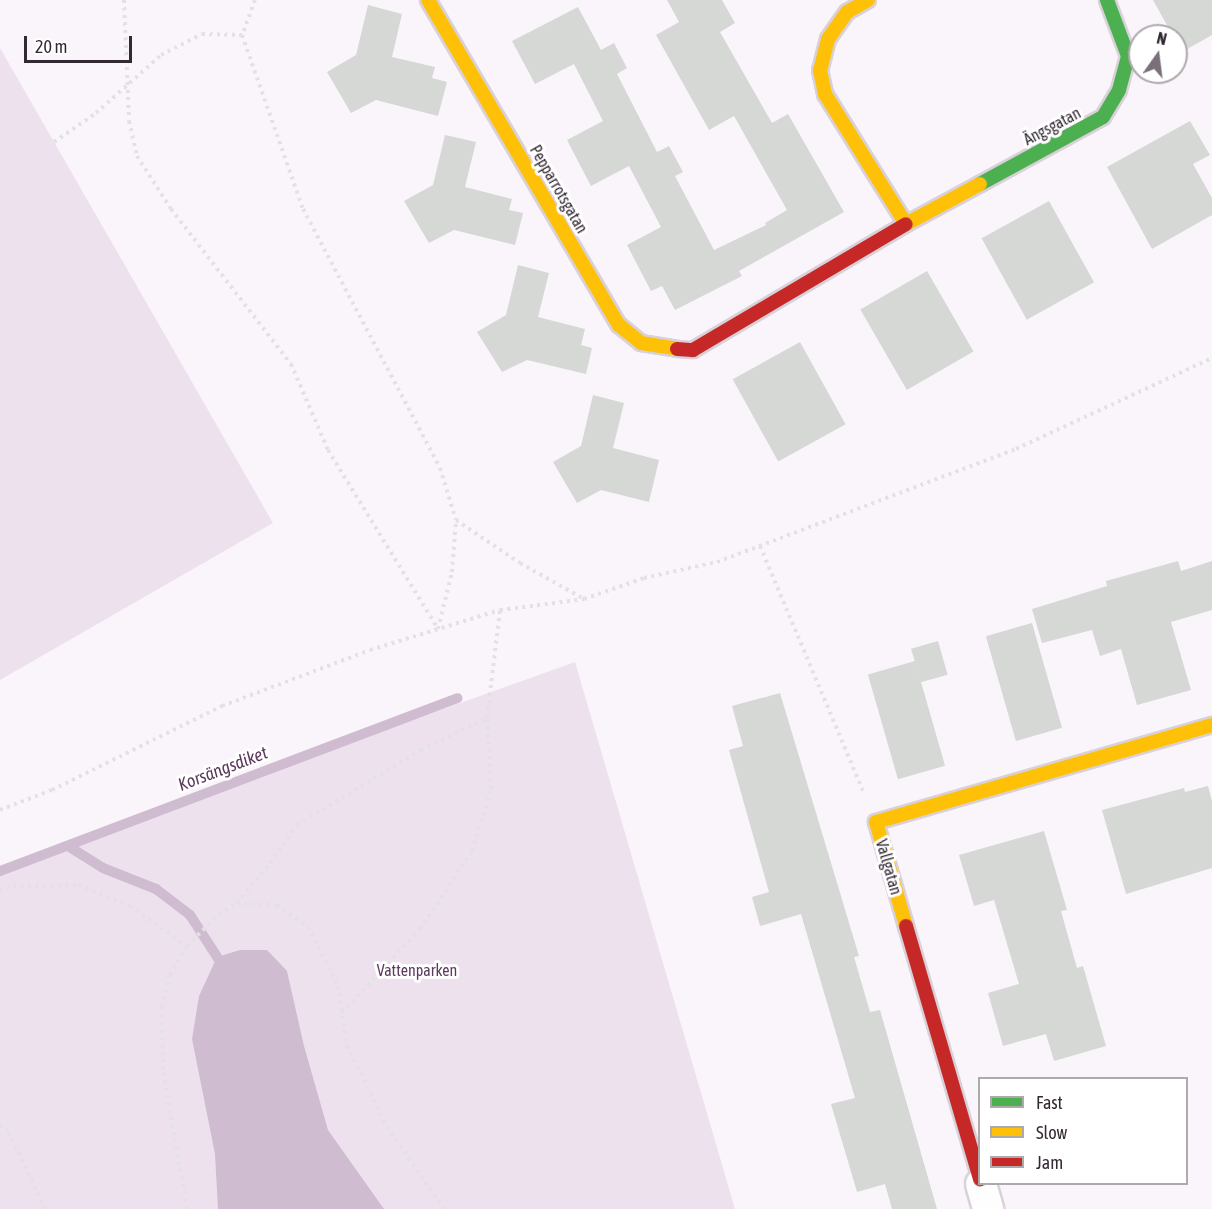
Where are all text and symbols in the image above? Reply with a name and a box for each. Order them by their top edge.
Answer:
scale bar [27,24,135,62]
north arrow [1128,24,1188,84]
text: N [1155,29,1169,48]
text: 20 m [35,36,67,57]
street label: Ängsgatan [1020,103,1084,149]
street label: Pepparrotsgatan [526,142,592,236]
water label: Korsängsdiket [175,742,271,796]
street label: Vallgatan [872,837,906,897]
park label: Vattenparken [377,960,457,980]
legend [978,1077,1188,1185]
text: Fast [1036,1092,1063,1113]
text: Slow [1036,1122,1067,1143]
text: Jam [1036,1152,1063,1173]

